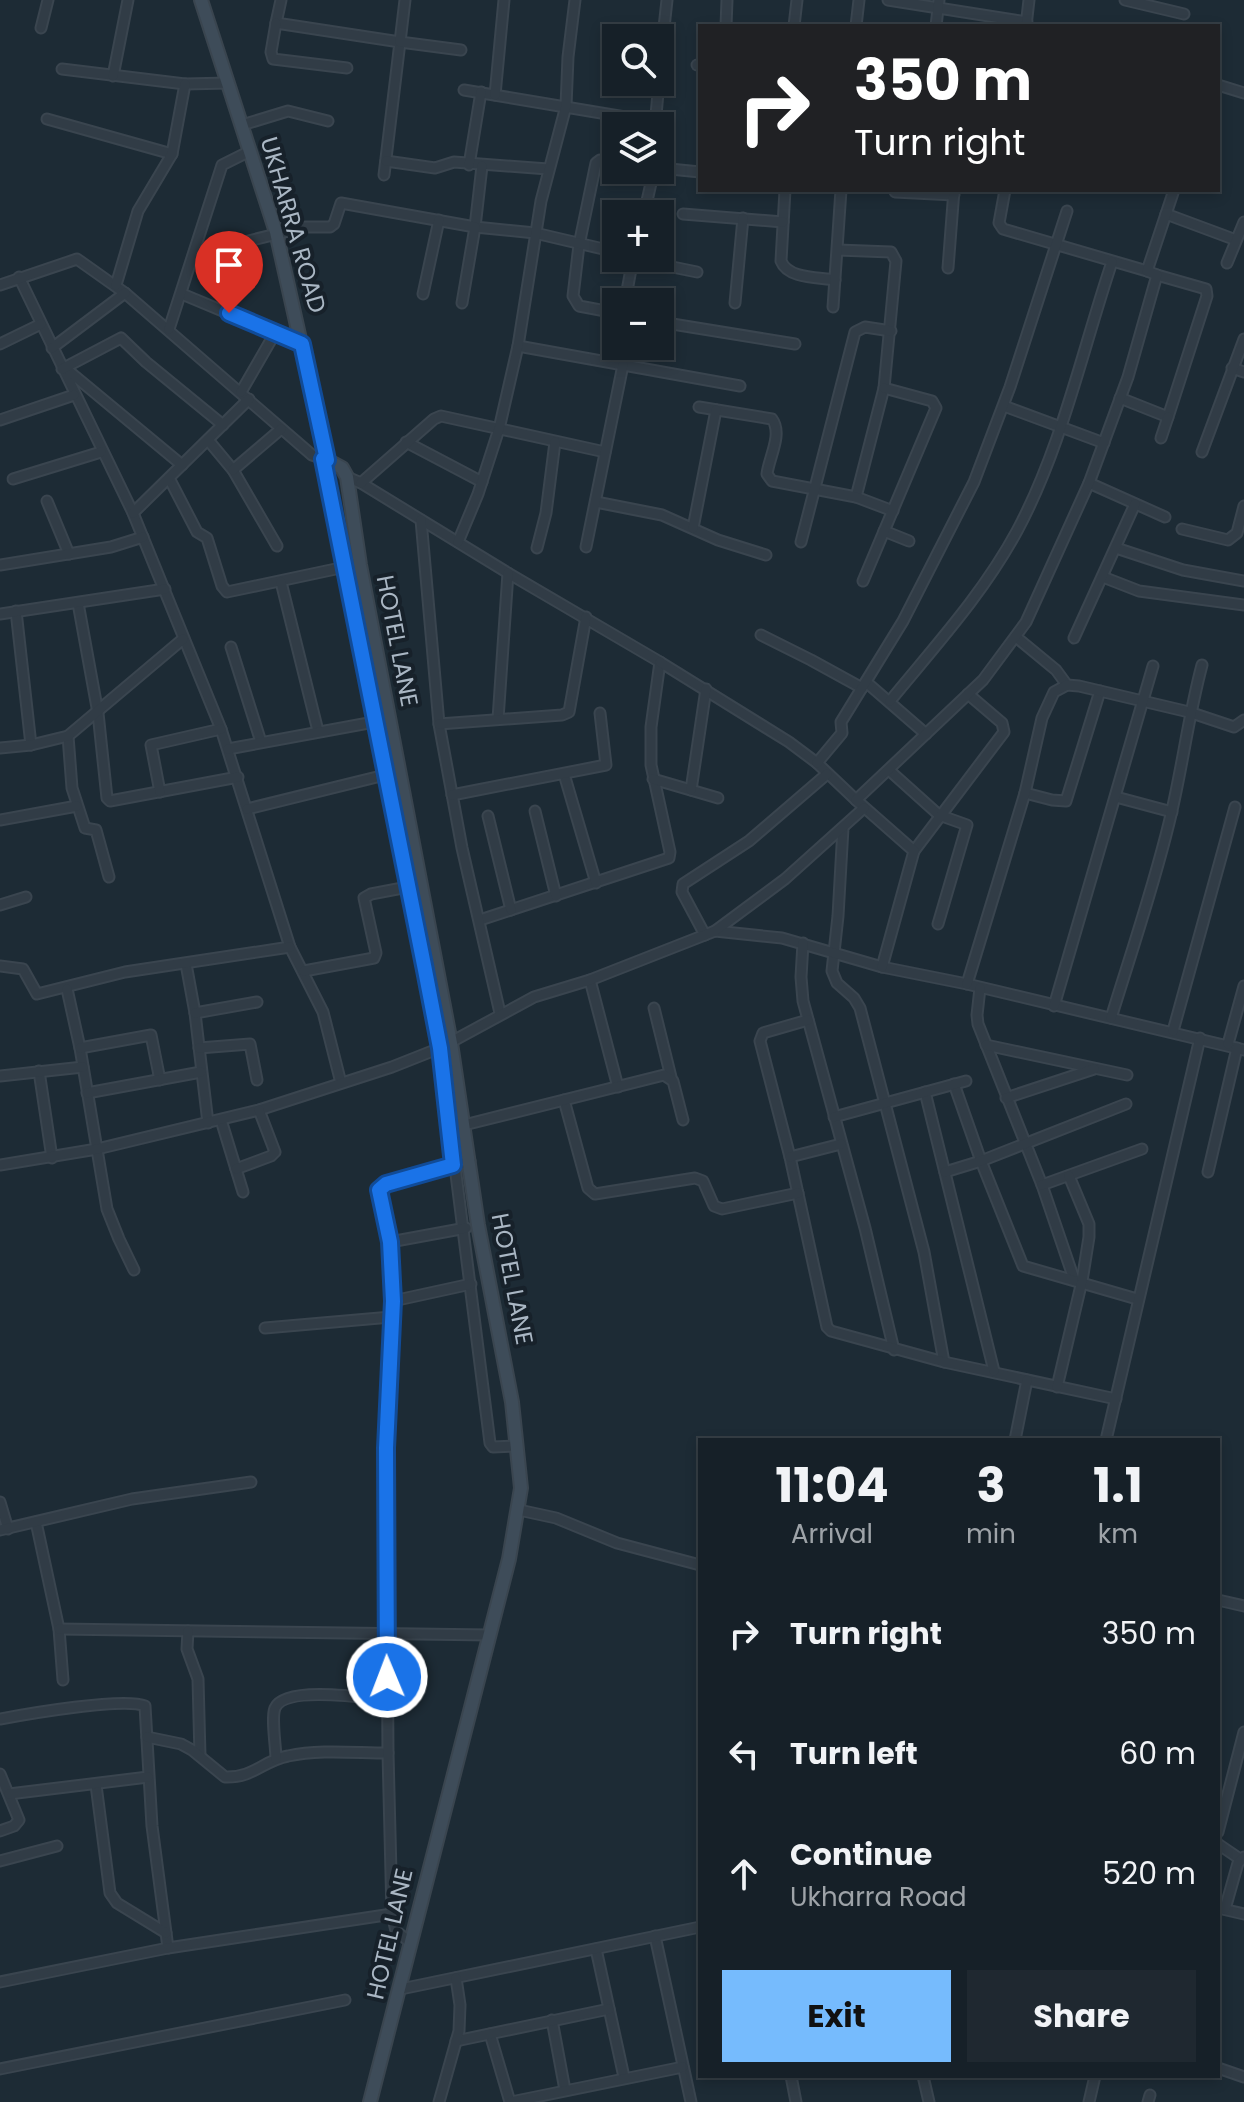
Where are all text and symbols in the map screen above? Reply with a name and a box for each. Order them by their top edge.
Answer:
map controls [602,24,674,360]
button: search [602,24,674,96]
text: 350 m [854,41,1032,120]
icon: right [722,56,826,160]
button: layers [602,112,674,184]
text: Turn right [854,117,1025,168]
street label: UKHARRA ROAD [253,133,334,317]
button: + [602,200,674,272]
pin [195,231,263,313]
icon: arrive [207,243,251,287]
button: − [602,288,674,360]
street label: HOTEL LANE [369,572,426,709]
street label: HOTEL LANE [484,1210,541,1347]
text: 11:04 [775,1452,889,1519]
text: 3 [976,1452,1005,1519]
text: 1.1 [1093,1452,1143,1519]
text: Arrival [791,1516,873,1552]
text: min [966,1516,1016,1552]
text: km [1098,1516,1138,1552]
icon: right [722,1612,766,1656]
text: Turn right [790,1612,942,1655]
text: 350 m [1102,1612,1196,1655]
position arrow [345,1635,429,1719]
icon: left [722,1732,766,1776]
text: Turn left [790,1732,918,1775]
text: 60 m [1119,1732,1196,1775]
text: Continue [790,1833,932,1876]
icon: ahead [722,1852,766,1896]
text: 520 m [1102,1852,1196,1895]
street label: HOTEL LANE [358,1865,421,2003]
text: Ukharra Road [790,1879,967,1915]
button: Exit [722,1970,951,2062]
button: Share [967,1970,1196,2062]

